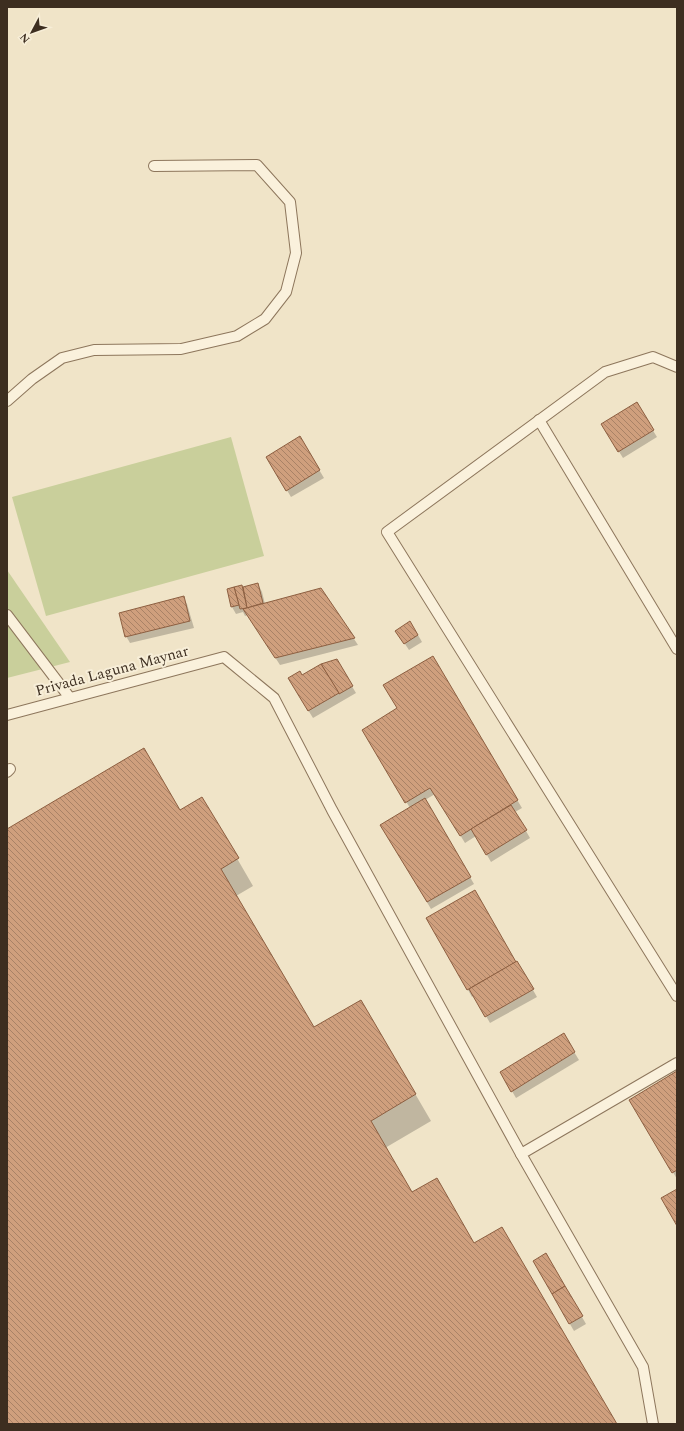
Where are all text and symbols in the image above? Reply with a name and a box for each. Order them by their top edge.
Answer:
north arrow [12,12,52,52]
text: N [15,29,34,47]
street label: Privada Laguna Maynar [33,639,191,703]

